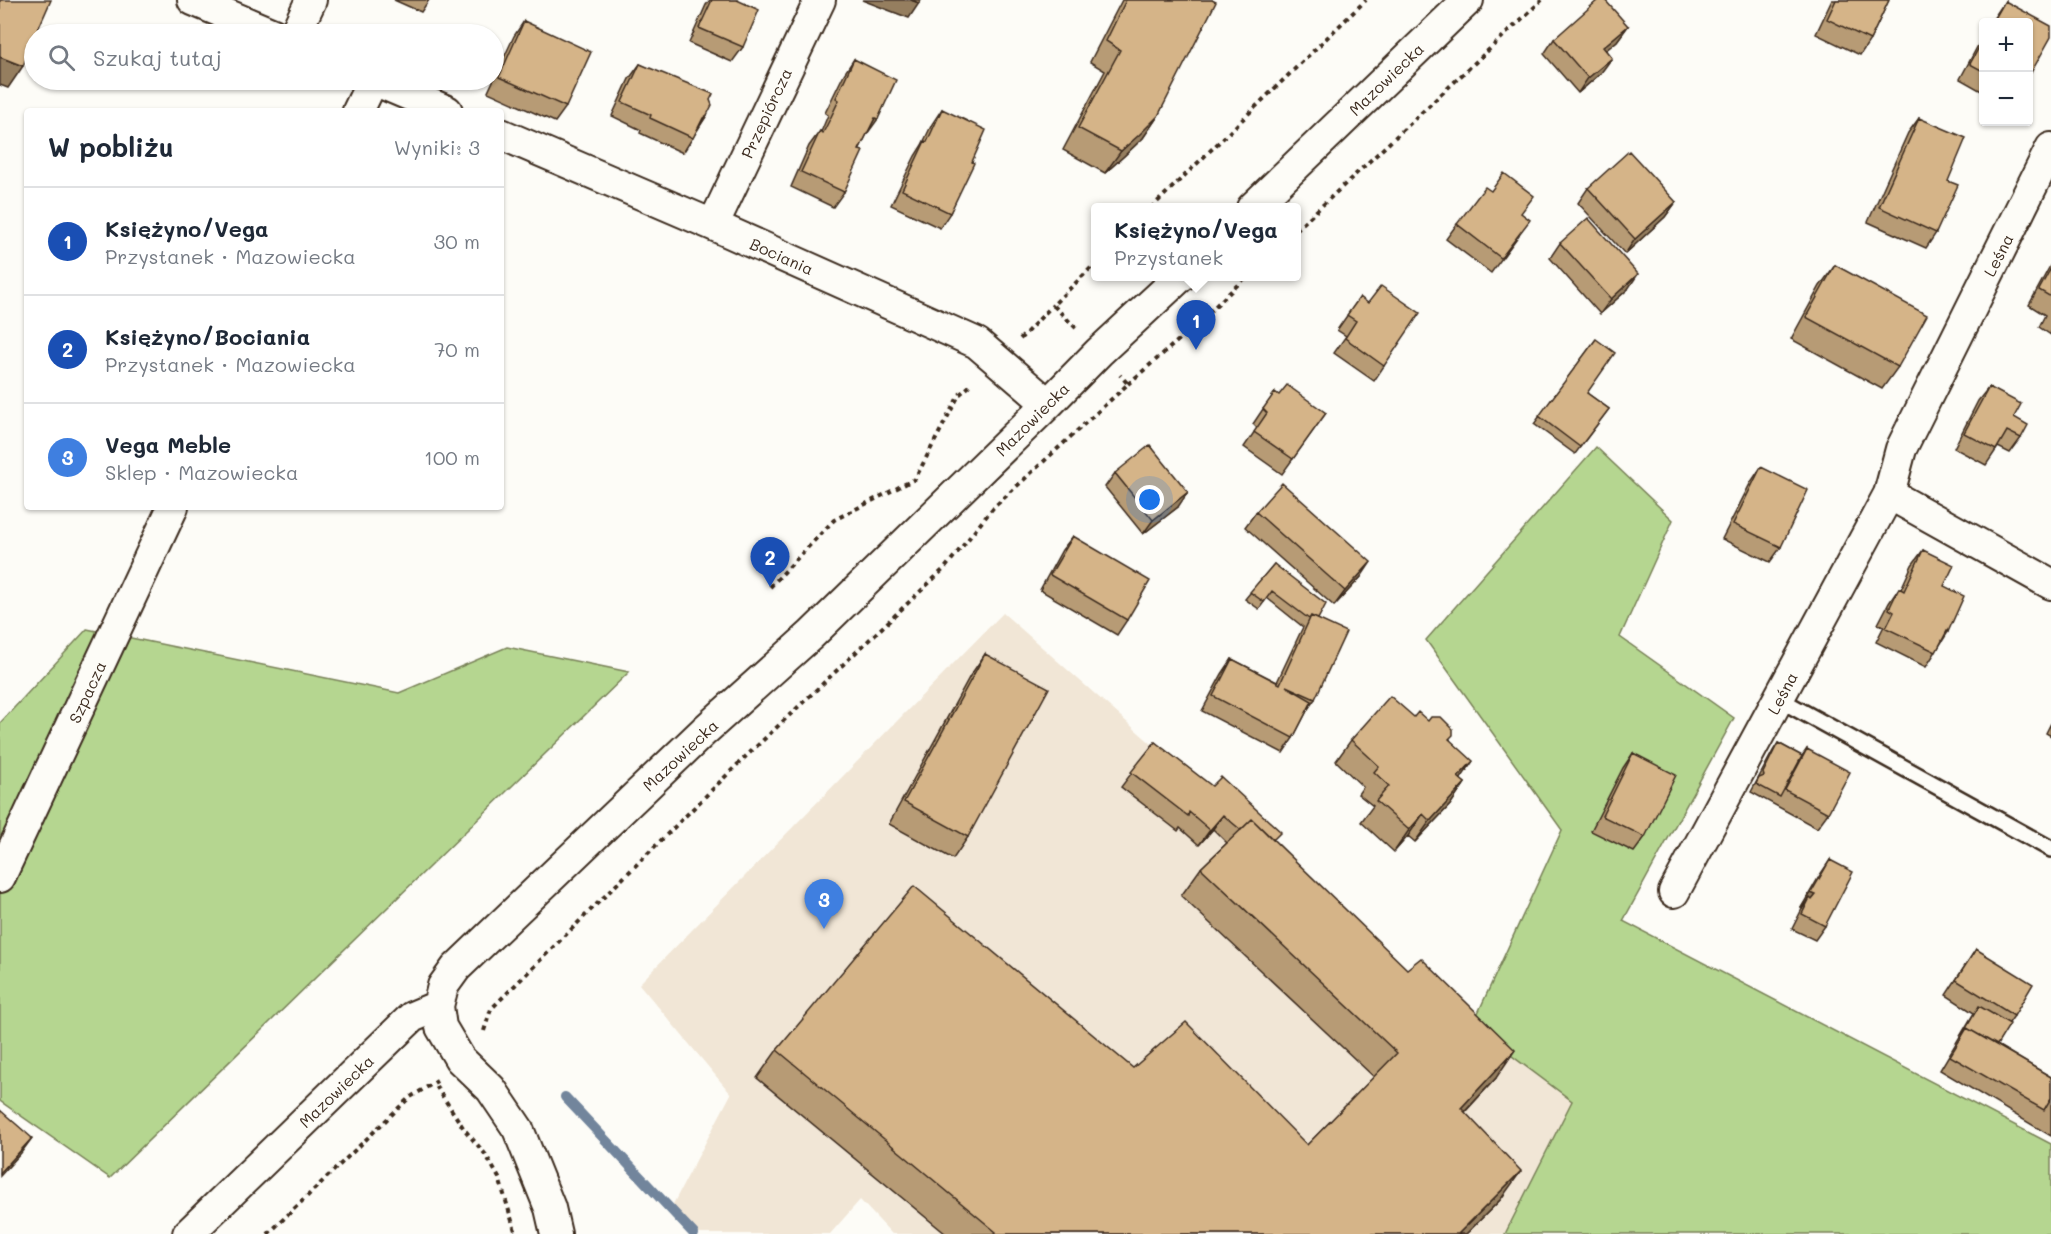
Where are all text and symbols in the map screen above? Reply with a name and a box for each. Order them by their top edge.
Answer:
map controls [1979,18,2033,126]
button: + [1979,18,2033,72]
search box [24,24,504,90]
street label: Mazowiecka [1344,38,1428,120]
icon: search [45,41,78,74]
text: Szukaj tutaj [93,43,222,72]
street label: Przepiórcza [736,65,796,161]
button: − [1979,72,2033,126]
text: W pobliżu [48,130,174,164]
text: Wyniki: 3 [394,134,480,160]
popup [1091,203,1301,281]
text: Księżyno/Vega [105,214,269,243]
text: Księżyno/Vega [1114,215,1278,244]
text: 1 [63,228,72,254]
text: 30 m [434,228,480,254]
street label: Leśna [1978,230,2018,280]
street label: Bociania [747,233,817,279]
text: Przystanek · Mazowiecka [105,243,356,269]
text: Przystanek [1114,244,1223,270]
pin: 1 [1176,300,1216,350]
text: Księżyno/Bociania [105,322,310,351]
text: 2 [62,336,73,362]
text: 70 m [434,336,480,362]
text: Przystanek · Mazowiecka [105,351,356,377]
street label: Mazowiecka [991,378,1073,460]
text: Vega Meble [105,430,231,459]
text: 3 [62,444,74,470]
text: 100 m [424,444,480,470]
text: Sklep · Mazowiecka [105,459,298,485]
your location [1135,485,1164,514]
pin: 2 [750,538,790,587]
street label: Szpacza [64,658,110,726]
street label: Leśna [1762,668,1802,718]
street label: Mazowiecka [638,715,722,795]
pin: 3 [804,880,844,929]
street label: Mazowiecka [294,1050,378,1132]

